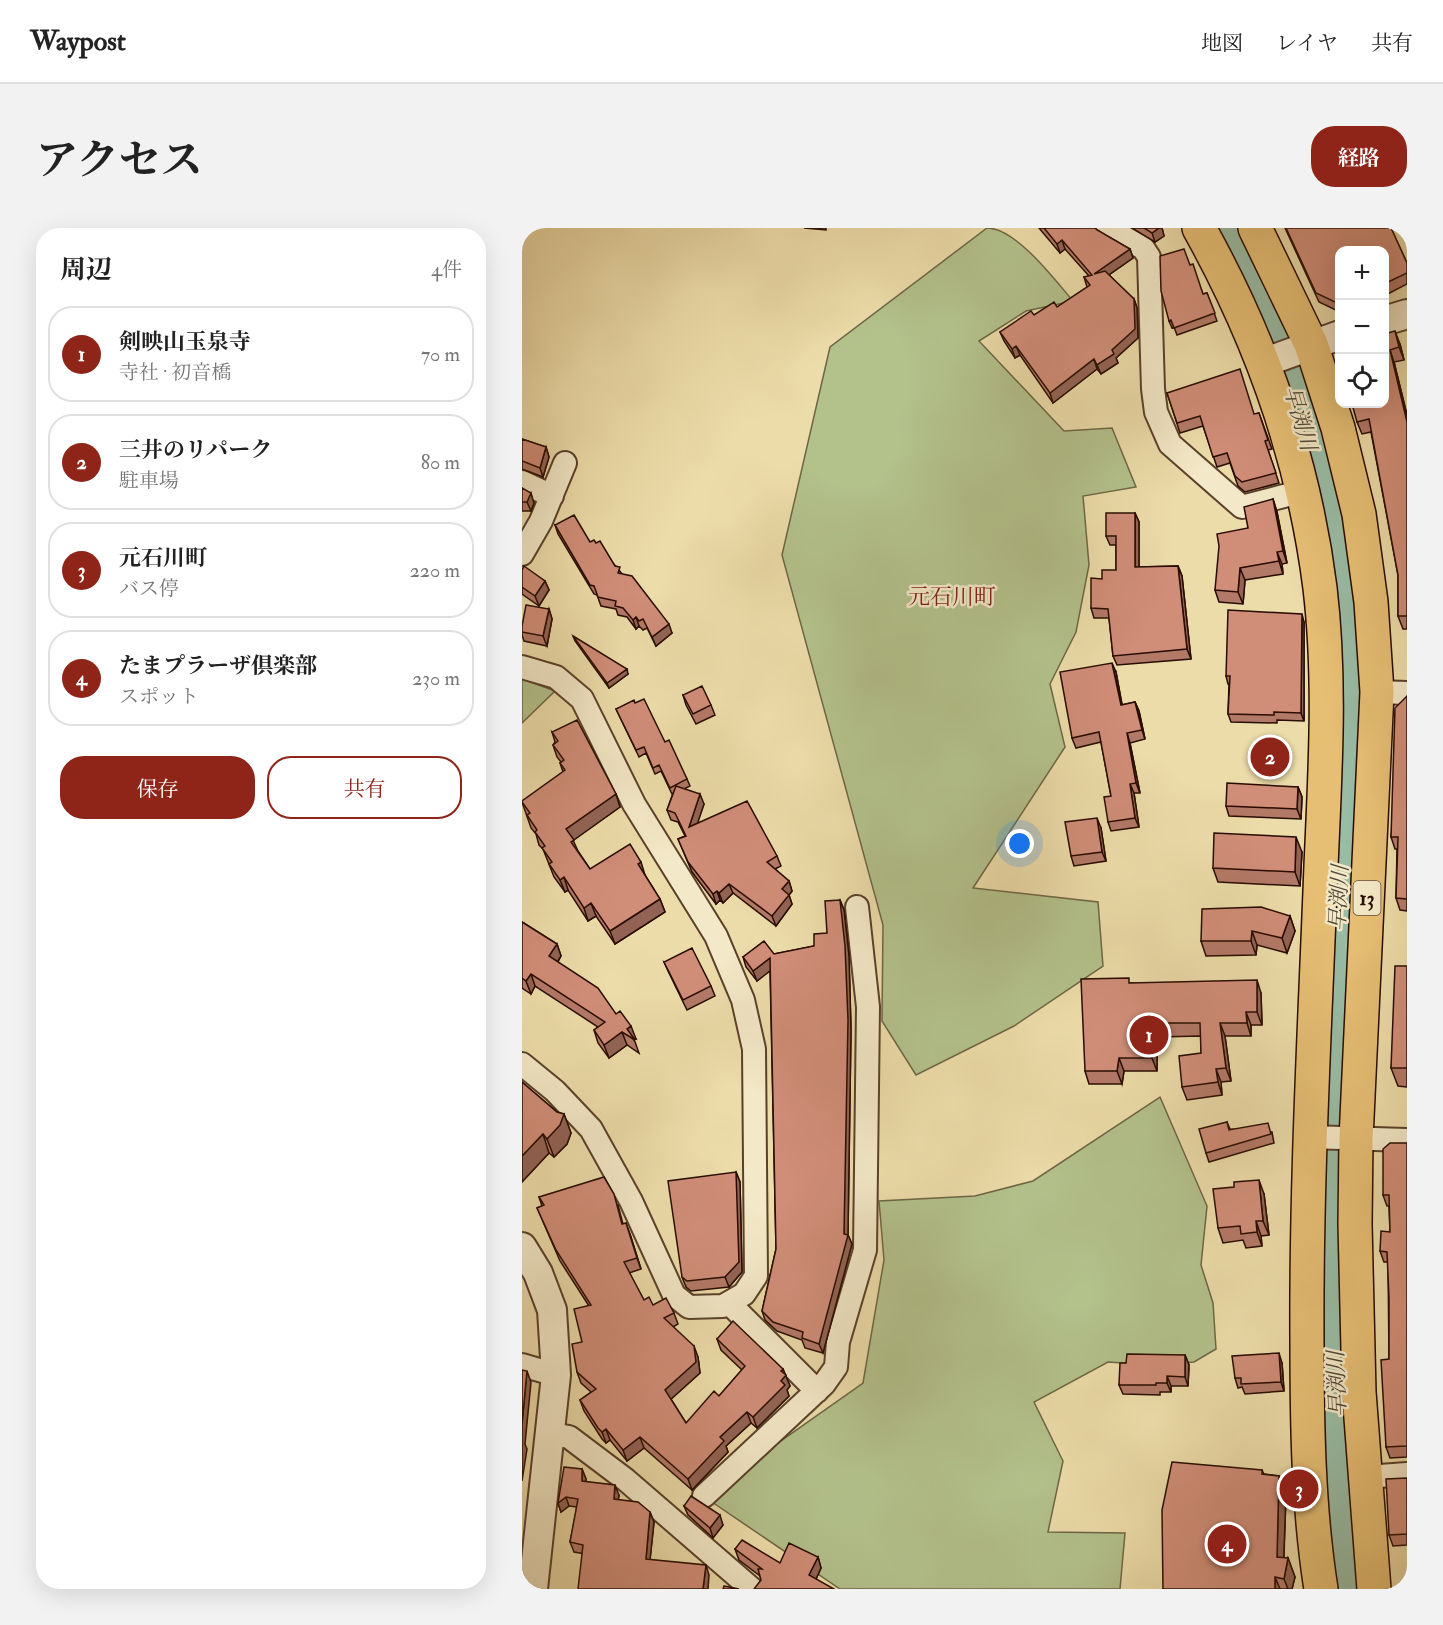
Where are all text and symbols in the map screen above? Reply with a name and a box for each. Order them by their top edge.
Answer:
text: Waypost [30,24,126,59]
text: 地図 [1201,30,1243,57]
text: レイヤ [1276,30,1338,57]
text: 共有 [1371,30,1413,57]
button: 経路 [1311,126,1407,187]
text: アクセス [36,135,203,187]
map controls [1335,246,1389,408]
button: + [1335,246,1389,300]
text: 周辺 [60,254,112,286]
text: 4件 [431,257,462,282]
button: − [1335,300,1389,354]
text: 剣映山玉泉寺 [119,328,251,356]
text: 1 [78,342,85,367]
text: 70 m [421,342,460,367]
button: locate [1335,354,1389,408]
text: 寺社 · 初音橋 [119,360,231,385]
water label: 早渕川 [1277,383,1323,456]
text: 三井のリパーク [119,436,272,464]
text: 2 [76,450,87,475]
text: 80 m [421,450,460,475]
text: 駐車場 [119,468,179,493]
text: 元石川町 [119,544,207,572]
text: 3 [78,558,85,583]
text: 220 m [410,558,460,583]
text: バス停 [119,576,179,601]
district label: 元石川町 [908,583,996,611]
text: たまプラーザ倶楽部 [119,652,317,680]
text: 4 [76,666,87,691]
text: 230 m [412,666,460,691]
text: スポット [119,684,199,709]
pin: 2 [1250,734,1290,780]
button: 保存 [60,756,255,819]
button: 共有 [267,756,462,819]
your location [1005,829,1034,858]
water label: 早渕川 [1323,862,1355,932]
road number: 13 [1354,881,1380,915]
pin: 1 [1130,1012,1168,1058]
water label: 早渕川 [1322,1349,1352,1417]
pin: 3 [1280,1466,1318,1512]
pin: 4 [1208,1522,1246,1566]

